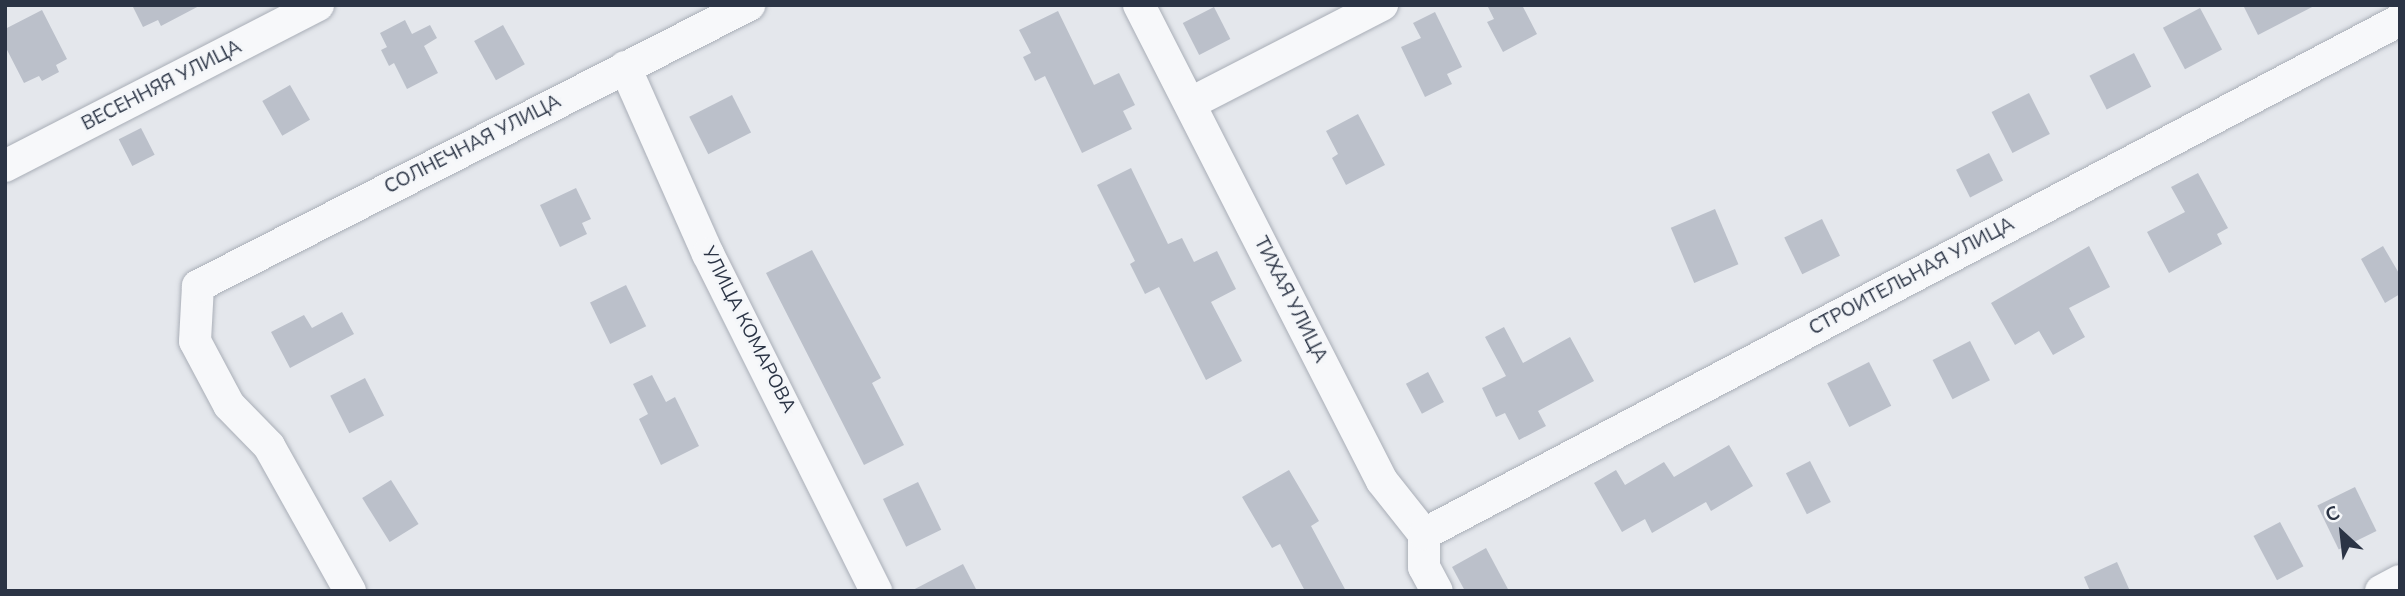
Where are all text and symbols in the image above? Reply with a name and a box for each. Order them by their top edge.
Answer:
street label: ВЕСЕННЯЯ УЛИЦА [78,36,246,136]
street label: СОЛНЕЧНАЯ УЛИЦА [381,91,565,199]
street label: СТРОИТЕЛЬНАЯ УЛИЦА [1806,213,2018,341]
street label: ТИХАЯ УЛИЦА [1248,233,1332,367]
street label: УЛИЦА КОМАРОВА [696,243,800,417]
north arrow [2307,498,2377,568]
text: С [2321,500,2344,529]

